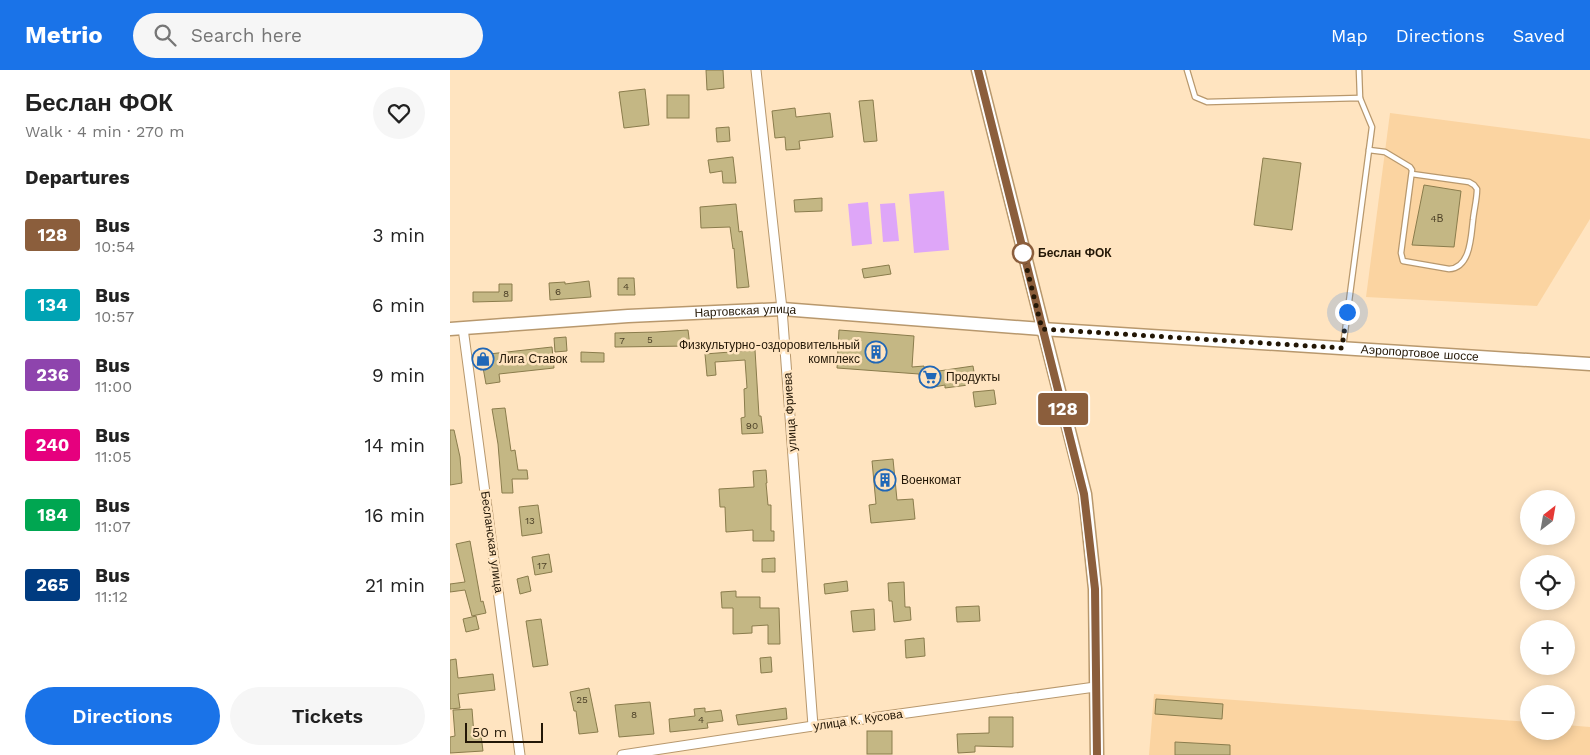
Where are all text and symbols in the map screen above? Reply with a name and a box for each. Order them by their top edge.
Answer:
search box [133,13,483,58]
text: Metrio [25,21,103,49]
icon: search [151,21,179,49]
text: Search here [191,24,302,47]
text: Map [1331,25,1368,46]
text: Directions [1396,25,1485,46]
text: Saved [1513,25,1565,46]
button: heart [373,87,425,139]
text: Беслан ФОК [25,89,173,117]
text: Walk · 4 min · 270 m [25,122,184,141]
text: Departures [25,166,130,189]
house number: 4В [1431,213,1444,224]
text: Bus [95,214,130,237]
text: 128 [38,224,67,245]
text: 3 min [373,224,425,247]
text: 10:54 [95,237,135,256]
marker: Беслан ФОК [1012,242,1034,264]
place label: Беслан ФОК [1038,246,1112,260]
house number: 4 [623,281,629,292]
text: Bus [95,284,130,307]
house number: 6 [555,286,561,297]
house number: 8 [503,288,509,299]
text: 134 [37,294,68,315]
text: 6 min [372,294,425,317]
your location [1335,300,1360,325]
street label: Нартовская улица [694,302,797,320]
text: 10:57 [95,307,134,326]
house number: 5 [647,334,653,345]
house number: 7 [619,335,625,346]
place label: Физкультурно-оздоровительный комплекс [679,338,860,366]
building icon: Физкультурно-оздоровительный комплекс [864,340,888,364]
street label: Аэропортовое шоссе [1360,342,1480,364]
shop icon: Лига Ставок [471,347,495,371]
place label: Лига Ставок [499,352,568,366]
text: Bus [95,354,130,377]
text: 236 [36,364,69,385]
text: 9 min [372,364,425,387]
supermarket icon: Продукты [918,365,942,389]
place label: Продукты [946,370,1000,384]
street label: улица Фриева [780,372,800,452]
text: 11:00 [95,377,132,396]
line badge: 128 [1034,393,1092,425]
text: 128 [1048,398,1078,419]
house number: 90 [746,420,758,431]
text: Bus [95,424,130,447]
text: 240 [36,434,69,455]
text: 14 min [365,434,425,457]
text: 11:05 [95,447,131,466]
building icon: Военкомат [873,468,897,492]
place label: Военкомат [901,473,962,487]
street label: Бесланская улица [478,490,506,594]
north arrow [1520,490,1575,545]
map controls [1520,490,1575,740]
text: Bus [95,494,130,517]
text: 184 [37,504,68,525]
text: 16 min [365,504,425,527]
house number: 13 [525,515,535,526]
text: 11:07 [95,517,131,536]
button: locate [1520,555,1575,610]
house number: 17 [537,560,547,571]
text: Bus [95,564,130,587]
text: 265 [36,574,69,595]
text: 21 min [365,574,425,597]
text: 11:12 [95,587,128,606]
button: + [1520,620,1575,675]
button: − [1520,685,1575,740]
button: Directions [25,687,220,745]
button: Tickets [230,687,425,745]
house number: 25 [576,694,588,705]
street label: улица К. Кусова [812,707,904,733]
house number: 8 [631,709,637,720]
house number: 4 [698,714,704,725]
scale bar [465,720,542,743]
text: 50 m [472,724,507,740]

